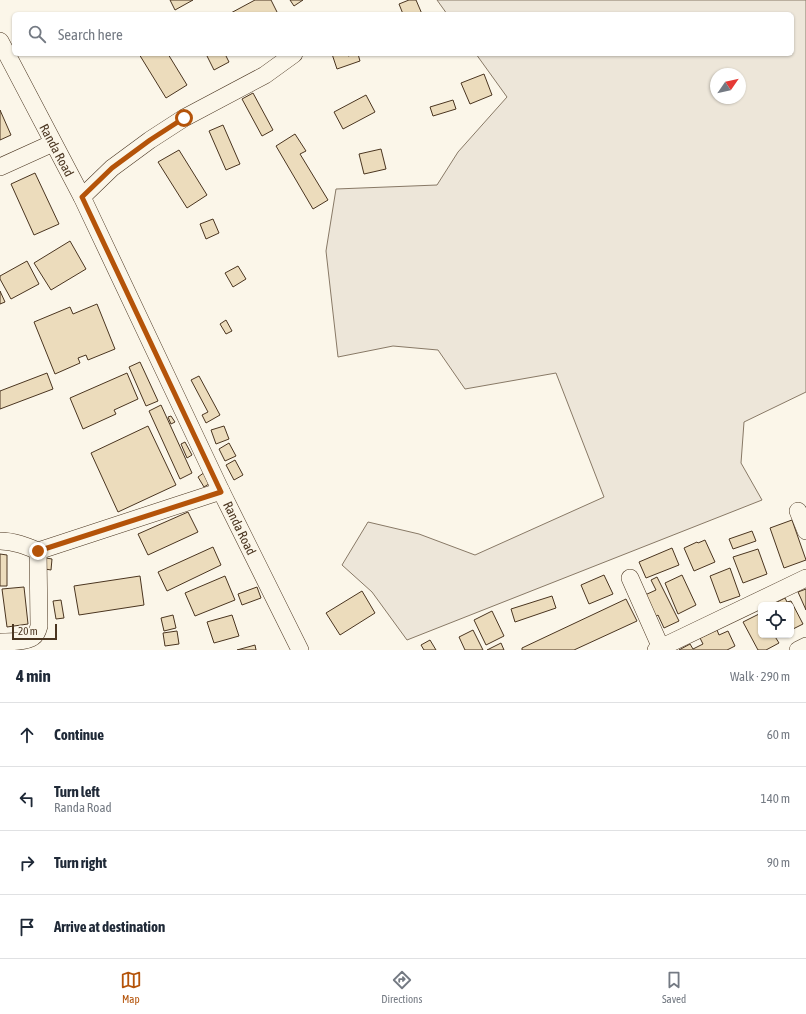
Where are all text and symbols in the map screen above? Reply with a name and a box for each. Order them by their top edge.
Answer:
search box [12,12,794,56]
icon: search [26,23,48,45]
text: Search here [58,26,123,43]
north arrow [710,68,746,104]
route start [175,109,193,127]
street label: Randa Road [36,121,77,179]
street label: Randa Road [220,499,259,557]
route end [29,542,47,560]
map controls [758,602,794,638]
button: locate [758,602,794,638]
scale bar [12,622,57,641]
text: 20 m [18,625,38,637]
text: 4 min [16,666,51,686]
text: Walk · 290 m [730,669,790,684]
icon: ahead [16,724,38,746]
text: Continue [54,726,104,743]
text: 60 m [767,727,790,742]
text: Turn left [54,783,100,800]
icon: left [16,788,38,810]
text: 140 m [761,791,790,806]
text: Randa Road [54,800,112,815]
icon: right [16,852,38,874]
text: Turn right [54,854,107,871]
text: 90 m [767,855,790,870]
icon: arrive [16,916,38,938]
text: Arrive at destination [54,918,165,935]
tab: Map [120,969,142,1005]
tab: Directions [381,969,422,1005]
tab: Saved [662,969,686,1005]

